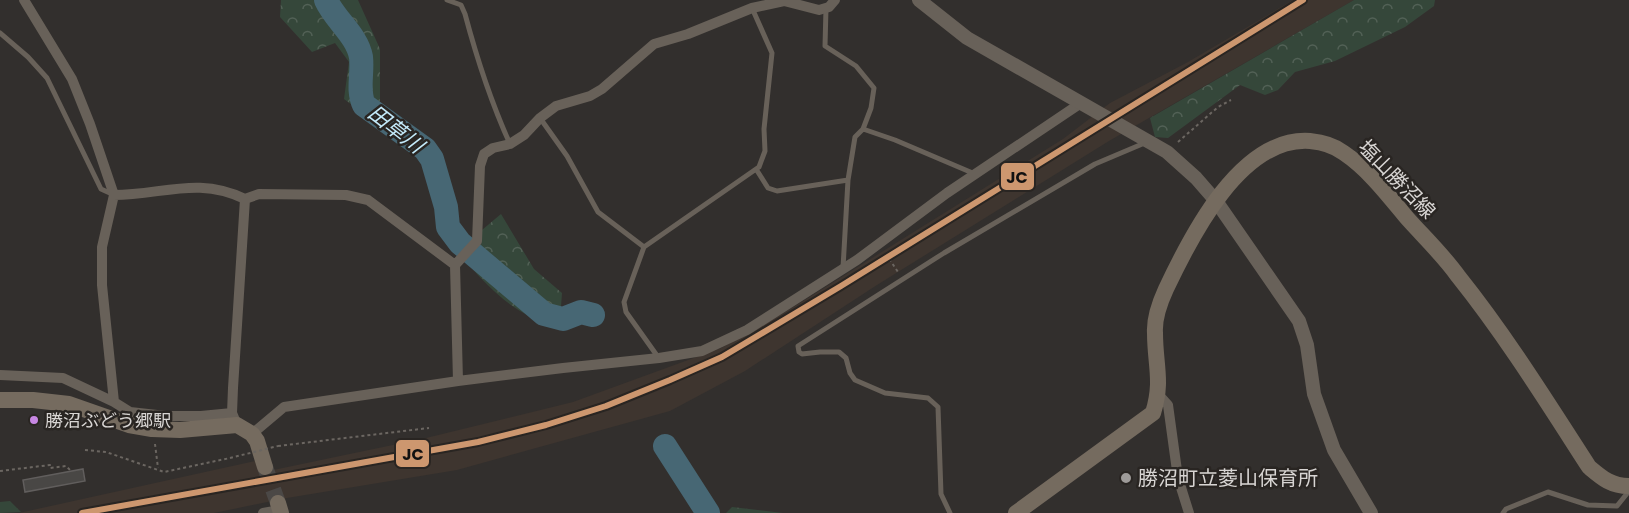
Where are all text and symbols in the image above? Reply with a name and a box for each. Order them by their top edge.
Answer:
water label: 田草川 [362,98,431,161]
street label: 塩山勝沼線 [1352,133,1442,225]
line badge: JC [1000,162,1035,191]
text: JC [1006,166,1028,189]
place label: 勝沼ぶどう郷駅 [45,408,171,433]
marker: 勝沼ぶどう郷駅 [28,414,40,426]
line badge: JC [395,439,430,468]
text: JC [402,443,424,466]
place label: 勝沼町立菱山保育所 [1138,464,1318,492]
marker: 勝沼町立菱山保育所 [1119,471,1133,485]

